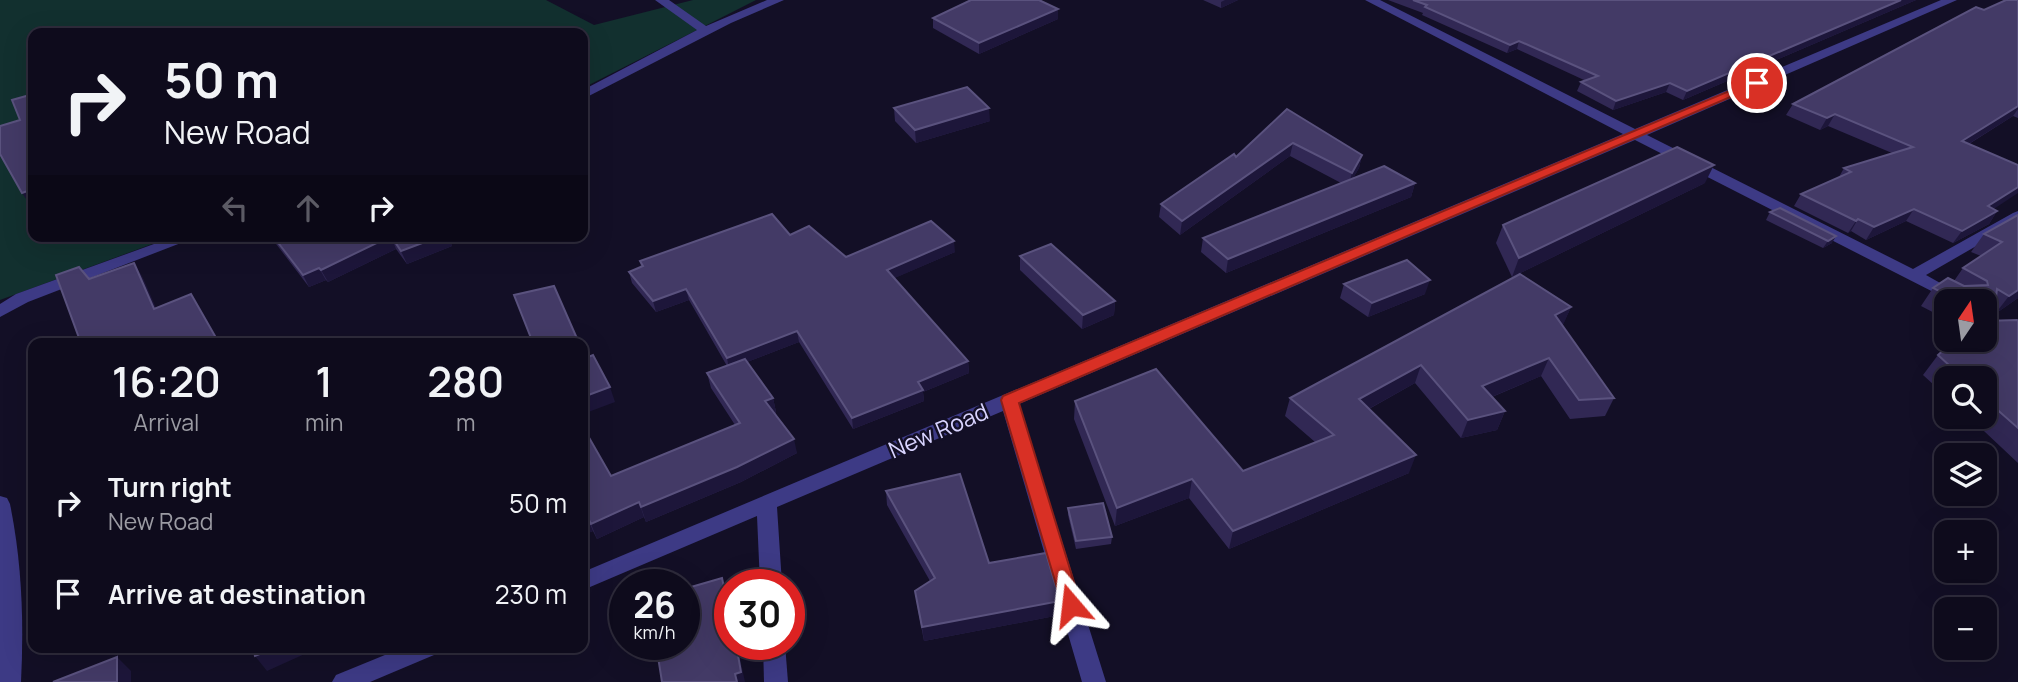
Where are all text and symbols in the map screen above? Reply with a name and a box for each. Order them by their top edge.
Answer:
text: 50 m [164,46,279,113]
pin [1727,53,1787,113]
icon: right [49,56,140,147]
icon: arrive [1738,64,1776,102]
text: New Road [164,110,311,154]
icon: left [216,189,254,227]
icon: ahead [289,189,327,227]
icon: right [362,189,400,227]
north arrow [1934,289,1997,352]
map controls [1934,289,1997,660]
text: 16:20 [112,352,221,410]
text: 1 [315,352,333,410]
text: 280 [427,352,504,410]
button: search [1934,366,1997,429]
street label: New Road [883,395,993,465]
text: Arrival [134,406,199,438]
text: min [305,406,343,438]
text: m [456,406,475,438]
button: layers [1934,443,1997,506]
text: Turn right [108,469,232,505]
icon: right [49,484,87,522]
text: 50 m [509,485,567,521]
text: New Road [108,505,214,537]
button: + [1934,520,1997,583]
position arrow [1034,568,1108,642]
speed limit sign: 30 [714,569,805,660]
icon: arrive [49,575,87,613]
text: Arrive at destination [108,576,366,612]
text: 230 m [495,576,567,612]
text: 26 [633,581,676,629]
button: − [1934,597,1997,660]
text: km/h [634,620,675,644]

